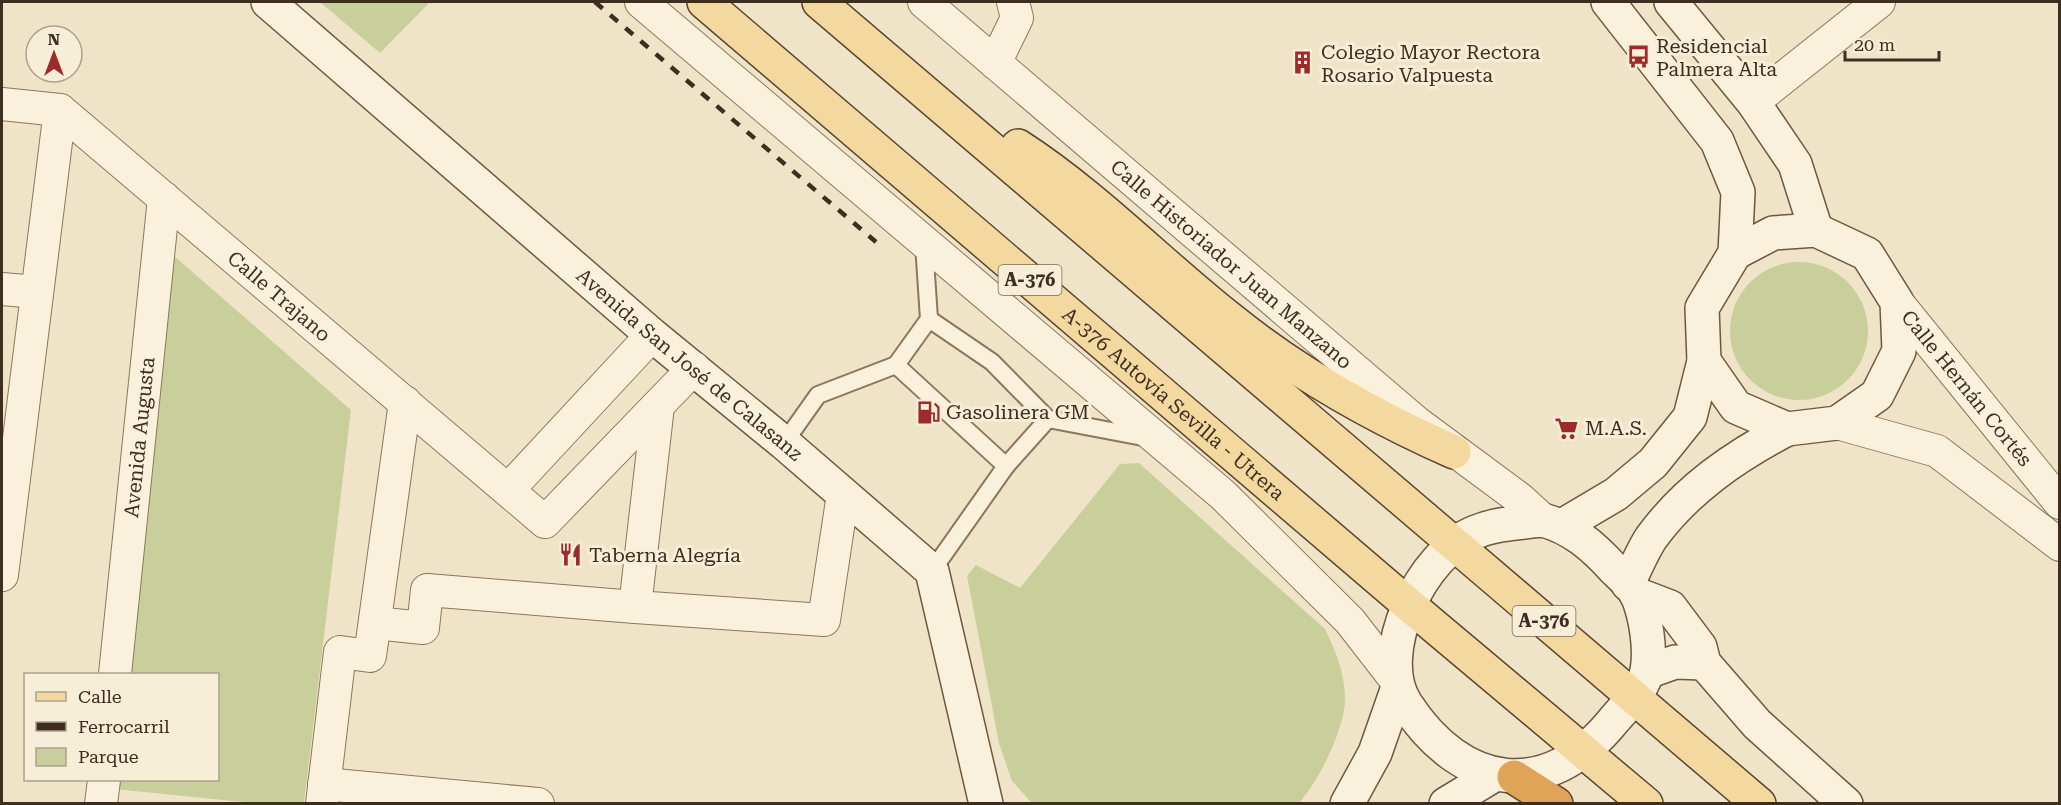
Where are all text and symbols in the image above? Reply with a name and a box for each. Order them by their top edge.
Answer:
north arrow [24,24,84,84]
scale bar [1845,24,1940,62]
text: N [48,30,60,49]
place label: Residencial Palmera Alta [1656,34,1777,81]
text: 20 m [1854,34,1895,55]
place label: Colegio Mayor Rectora Rosario Valpuesta [1321,40,1540,87]
bus stop icon: Residencial Palmera Alta [1625,44,1651,70]
building icon: Colegio Mayor Rectora Rosario Valpuesta [1290,50,1316,76]
street label: Calle Historiador Juan Manzano [1106,155,1357,374]
street label: Calle Trajano [223,246,336,347]
street label: Avenida San José de Calasanz [572,263,808,466]
road number: A-376 [998,265,1062,295]
street label: A-376 Autovía Sevilla - Utrera [1058,302,1290,506]
street label: Calle Hernán Cortés [1896,305,2037,471]
street label: Avenida Augusta [119,356,160,519]
fuel station icon: Gasolinera GM [915,399,941,425]
place label: Gasolinera GM [946,400,1089,424]
supermarket icon: M.A.S. [1554,415,1580,441]
place label: M.A.S. [1585,416,1647,440]
restaurant icon: Taberna Alegría [558,542,584,568]
place label: Taberna Alegría [589,543,741,567]
road number: A-376 [1512,606,1576,636]
legend [24,673,219,781]
text: Calle [78,686,122,707]
text: Ferrocarril [78,716,170,737]
text: Parque [78,746,139,767]

